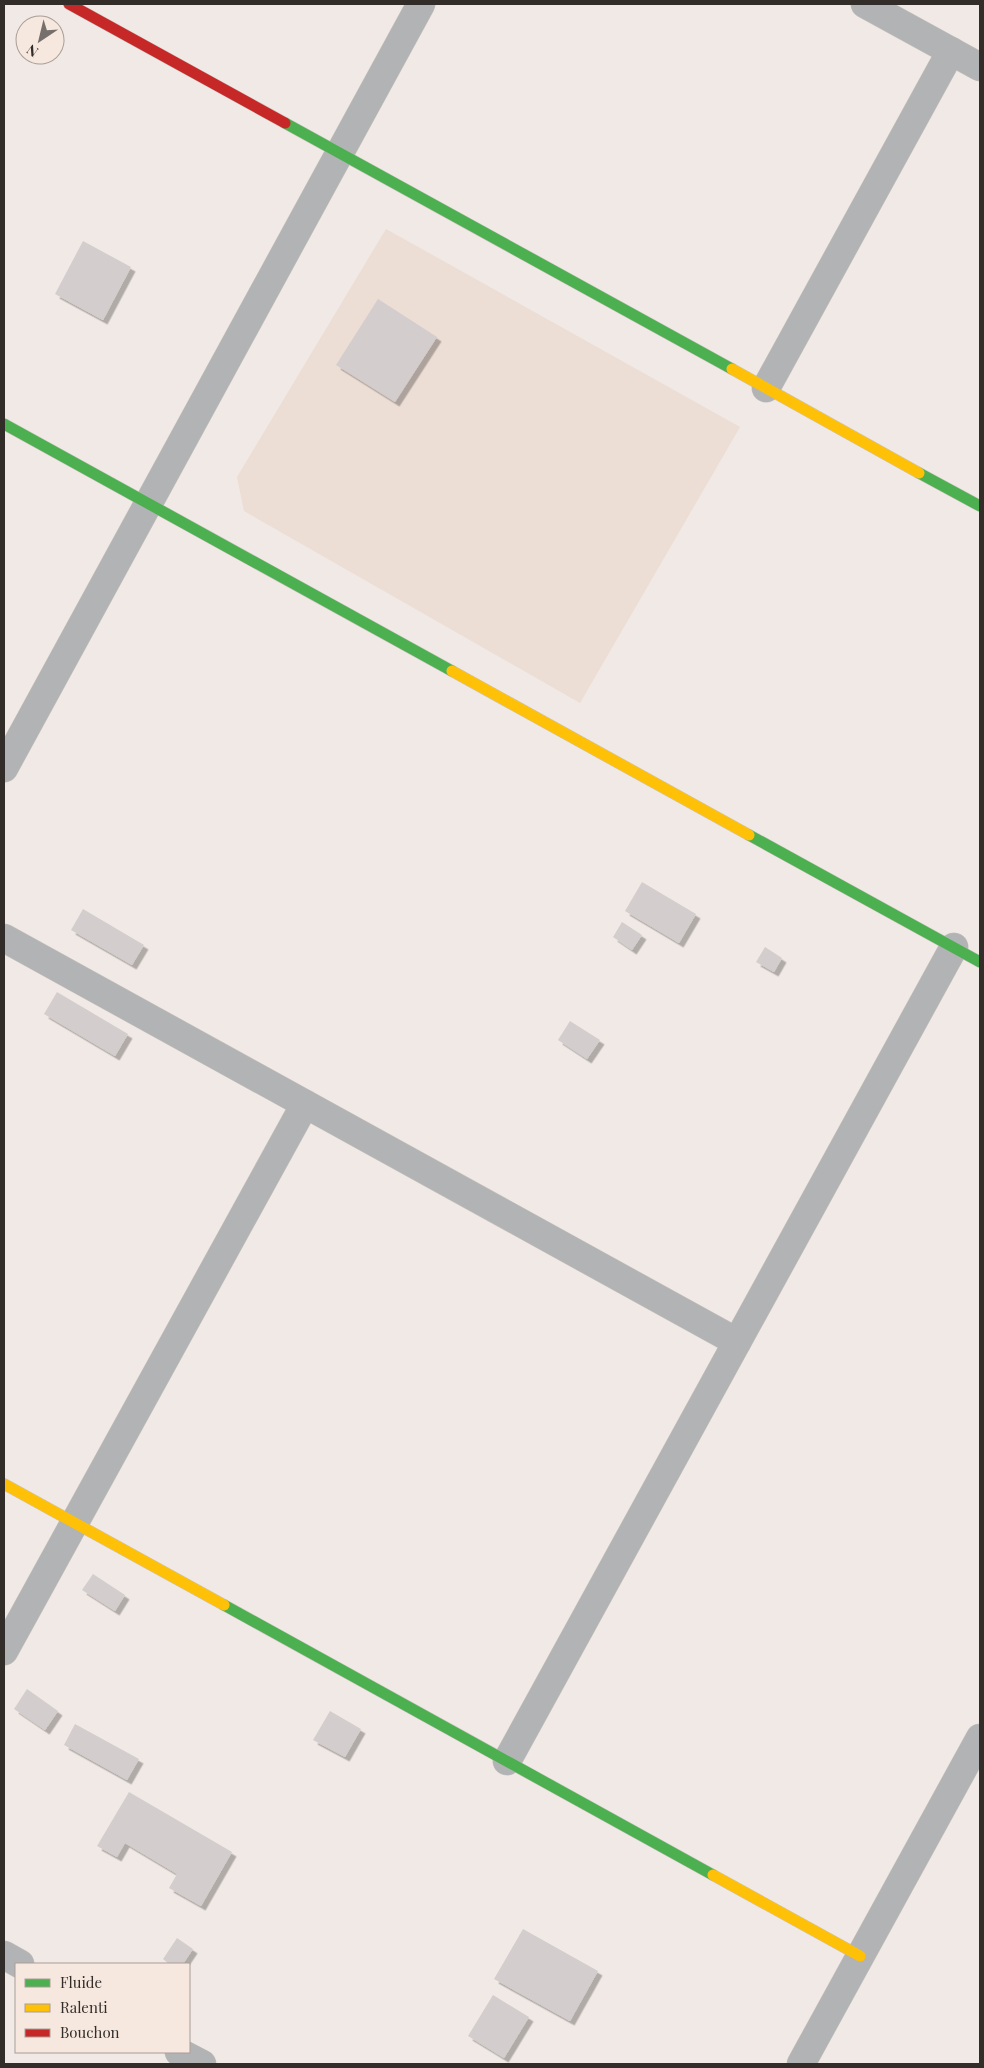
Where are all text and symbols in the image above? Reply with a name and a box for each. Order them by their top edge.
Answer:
north arrow [15,15,65,65]
text: N [23,40,42,62]
legend [15,1963,190,2053]
text: Fluide [60,1972,102,1992]
text: Ralenti [60,1997,108,2017]
text: Bouchon [60,2022,120,2042]

